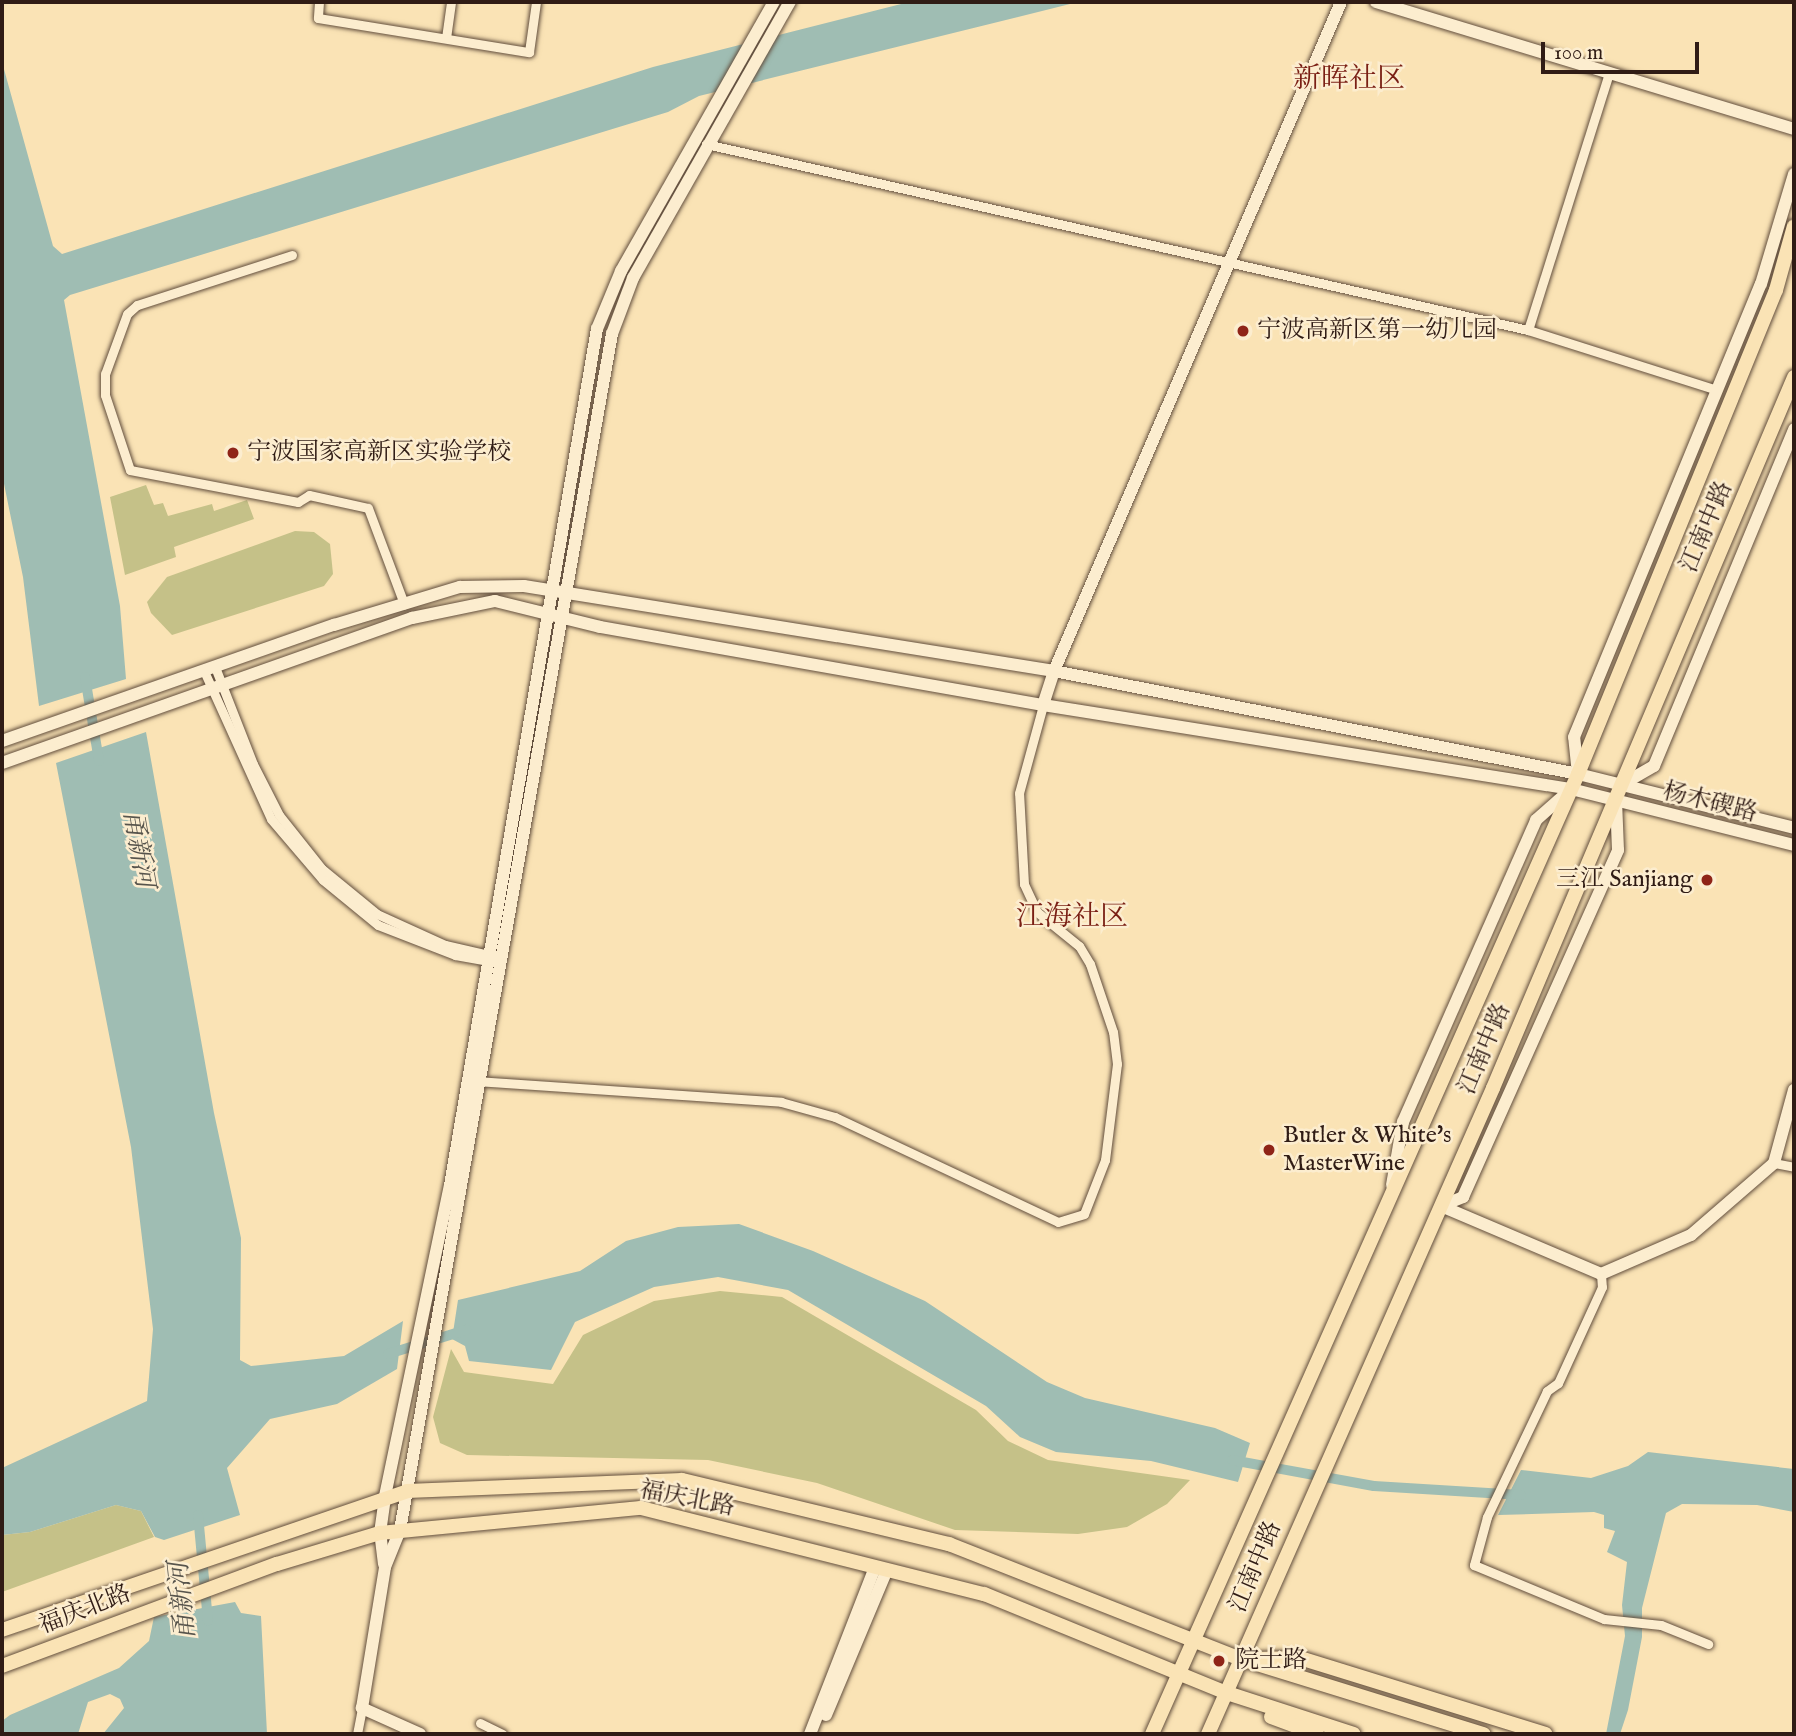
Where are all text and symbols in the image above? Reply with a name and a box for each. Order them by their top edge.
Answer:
scale bar [1544,28,1702,72]
text: 100 m [1554,40,1603,67]
district label: 新晖社区 [1293,63,1405,97]
place label: 宁波高新区第一幼儿园 [1257,317,1497,345]
marker: 宁波高新区第一幼儿园 [1235,323,1251,339]
place label: 宁波国家高新区实验学校 [247,439,511,467]
marker: 宁波国家高新区实验学校 [225,445,241,461]
street label: 江南中路 [1675,477,1739,577]
street label: 杨木碶路 [1660,777,1760,829]
water label: 甬新河 [116,808,160,890]
place label: 三江 Sanjiang [1556,866,1693,894]
marker: 三江 Sanjiang [1699,872,1715,888]
district label: 江海社区 [1016,901,1128,935]
street label: 江南中路 [1453,999,1517,1099]
place label: Butler & White's MasterWine [1283,1122,1452,1178]
marker: Butler & White's MasterWine [1261,1142,1277,1158]
street label: 福庆北路 [637,1476,737,1522]
street label: 江南中路 [1224,1517,1288,1617]
water label: 甬新河 [163,1561,203,1641]
street label: 福庆北路 [35,1579,135,1641]
place label: 院士路 [1235,1647,1307,1675]
marker: 院士路 [1209,1651,1229,1671]

